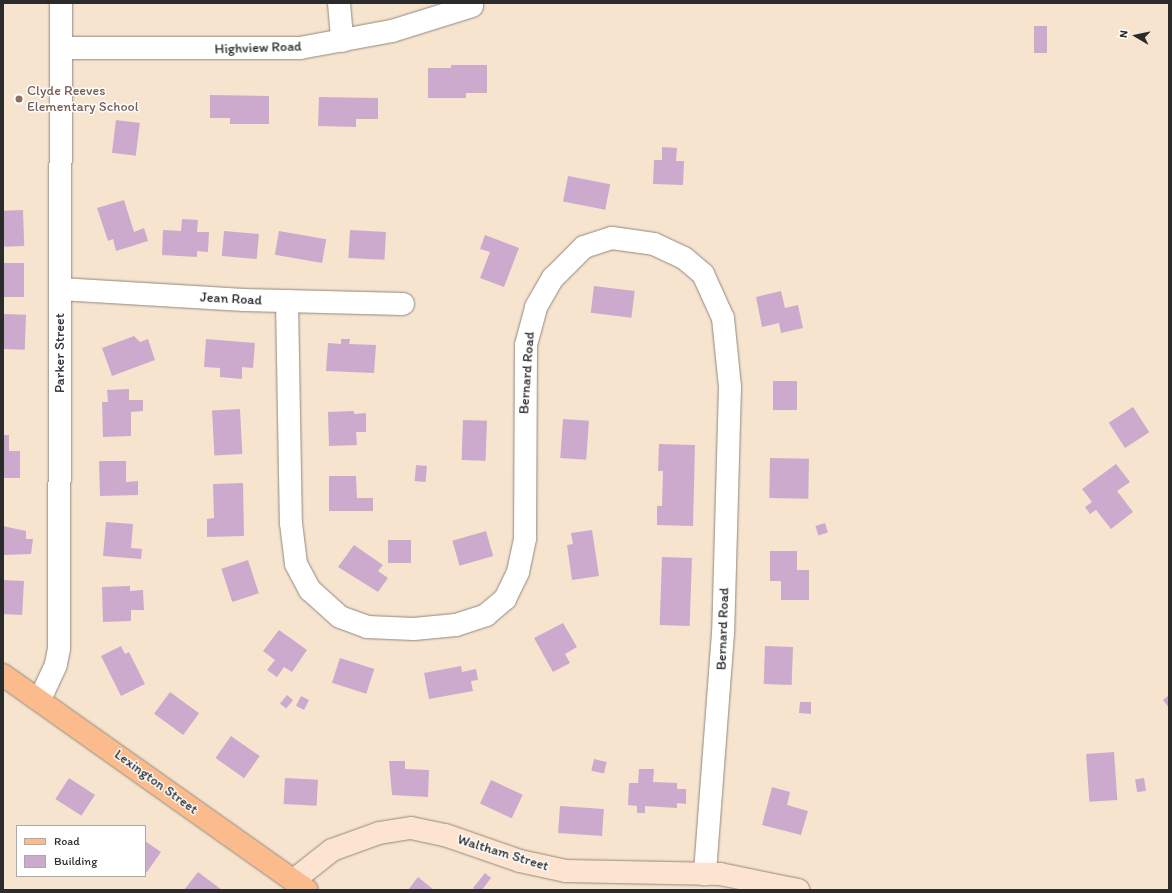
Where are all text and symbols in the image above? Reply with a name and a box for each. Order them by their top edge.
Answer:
north arrow [1116,16,1156,56]
text: N [1117,29,1131,39]
street label: Highview Road [214,38,302,58]
place label: Clyde Reeves Elementary School [27,83,139,116]
marker: Clyde Reeves Elementary School [14,94,24,104]
street label: Jean Road [200,289,262,309]
street label: Parker Street [52,313,68,393]
street label: Bernard Road [516,331,538,415]
street label: Bernard Road [713,588,733,670]
street label: Lexington Street [111,746,201,818]
legend [16,825,146,877]
street label: Waltham Street [455,831,551,875]
text: Road [54,834,80,848]
text: Building [54,854,97,868]

